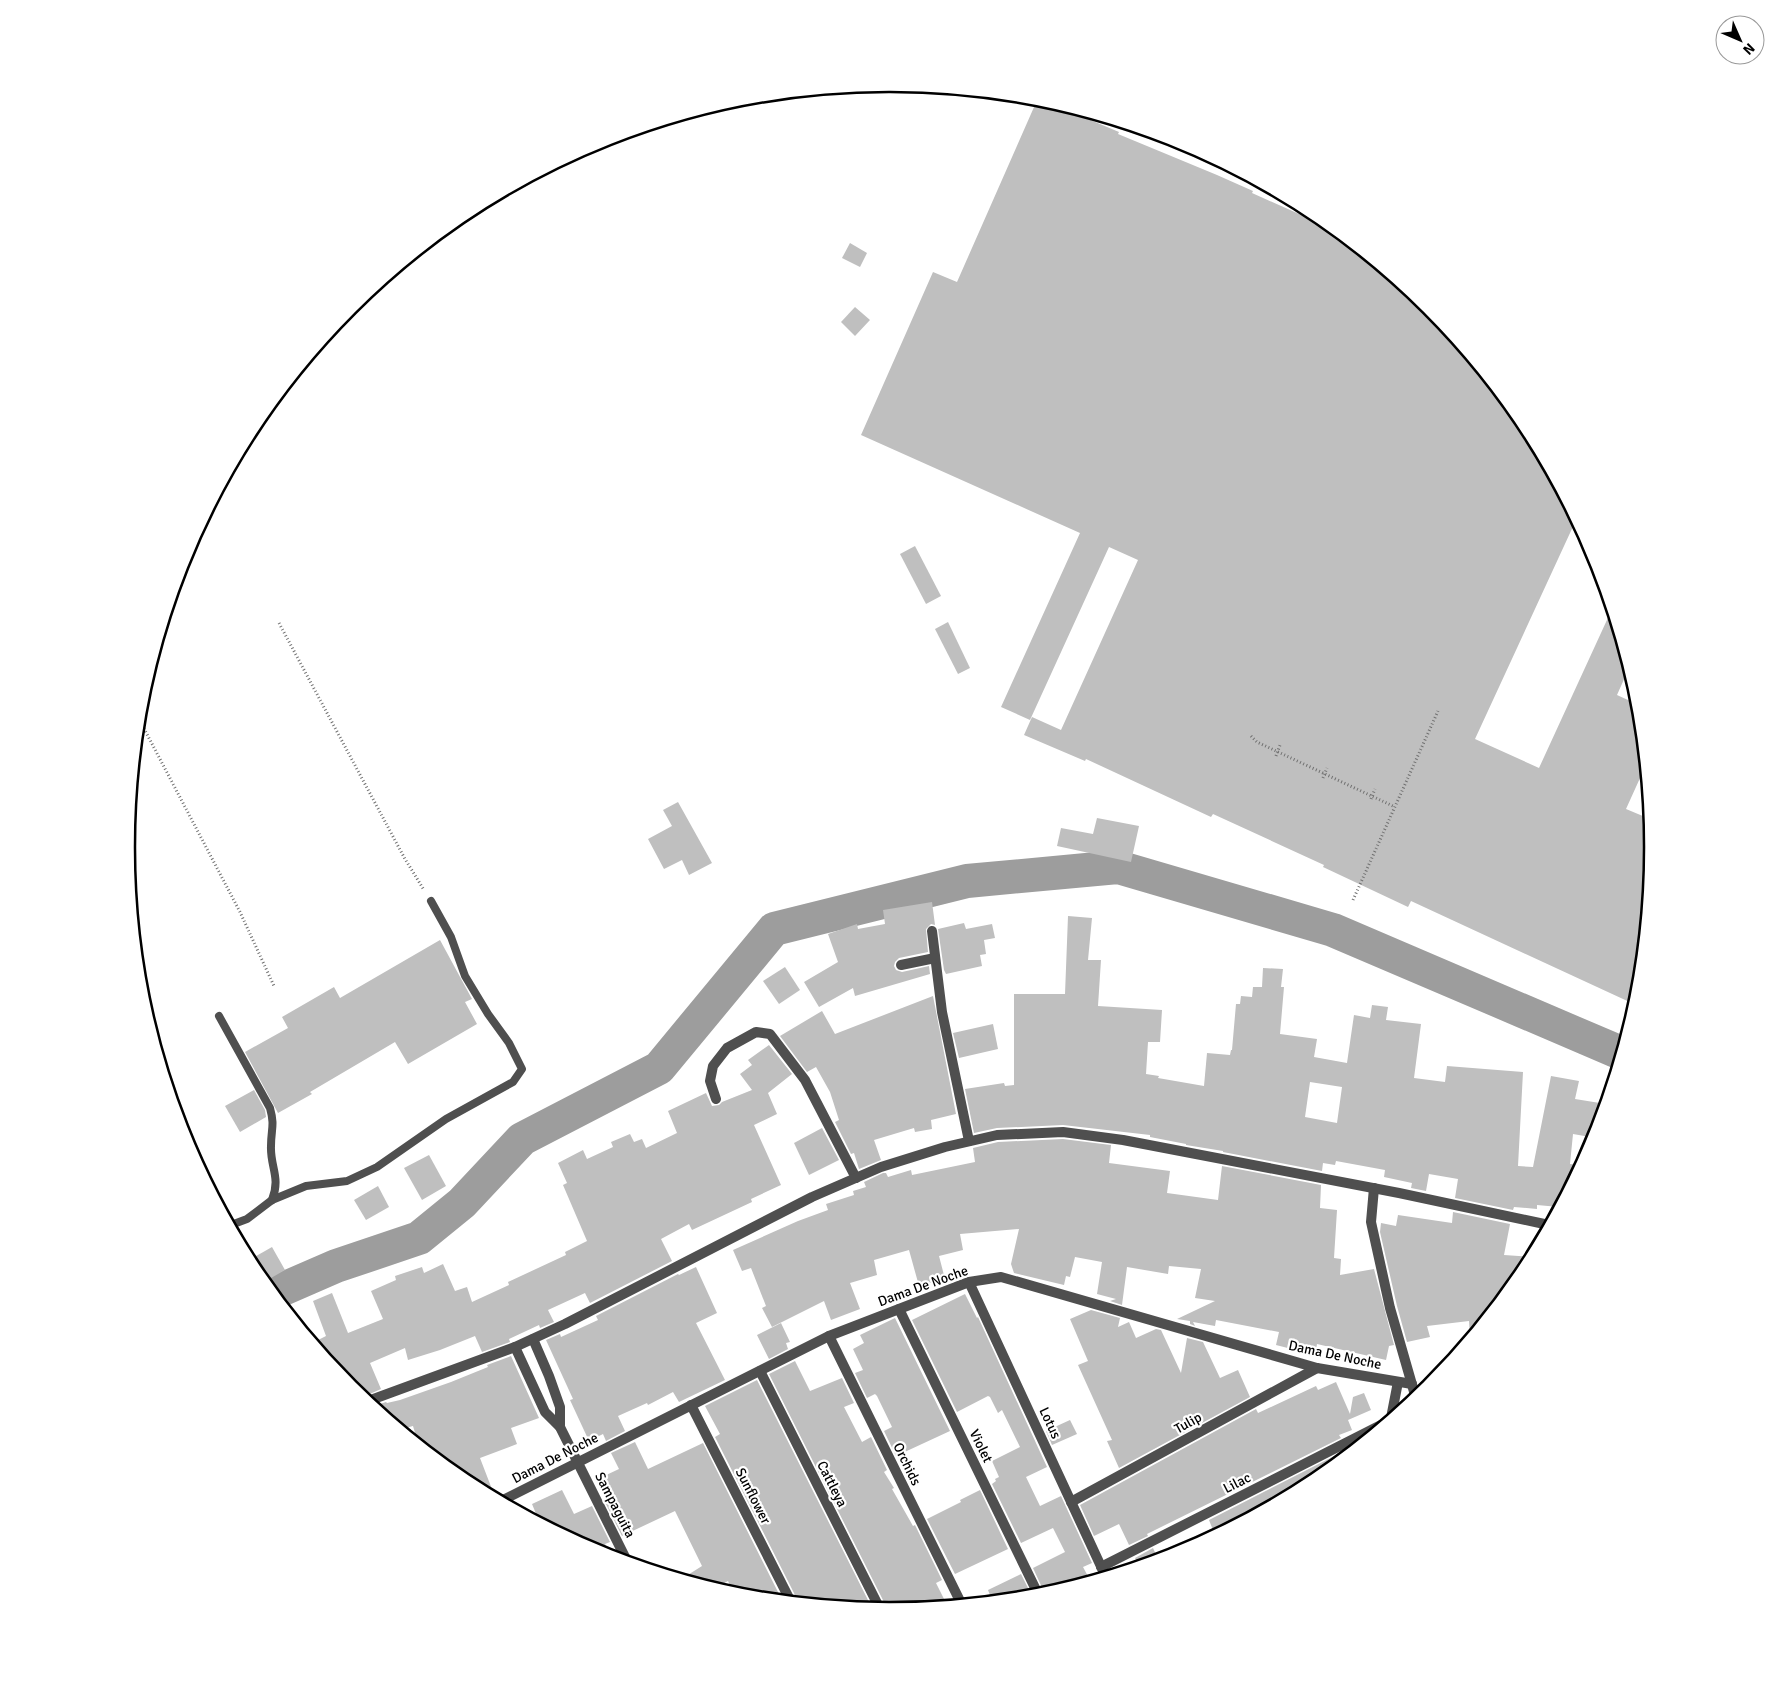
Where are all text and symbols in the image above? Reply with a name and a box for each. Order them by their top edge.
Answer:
north arrow [1715,15,1765,65]
text: N [1739,39,1758,58]
street label: Dama De Noche [876,1262,970,1310]
street label: Dama De Noche [1287,1337,1383,1373]
street label: Lotus [1035,1405,1065,1441]
street label: Tulip [1171,1409,1205,1437]
street label: Violet [966,1427,996,1466]
street label: Dama De Noche [509,1429,601,1487]
street label: Orchids [889,1440,925,1488]
street label: Cattleya [813,1458,851,1510]
street label: Sunflower [732,1465,775,1528]
street label: Sampaguita [591,1469,639,1541]
street label: Lilac [1220,1469,1254,1497]

